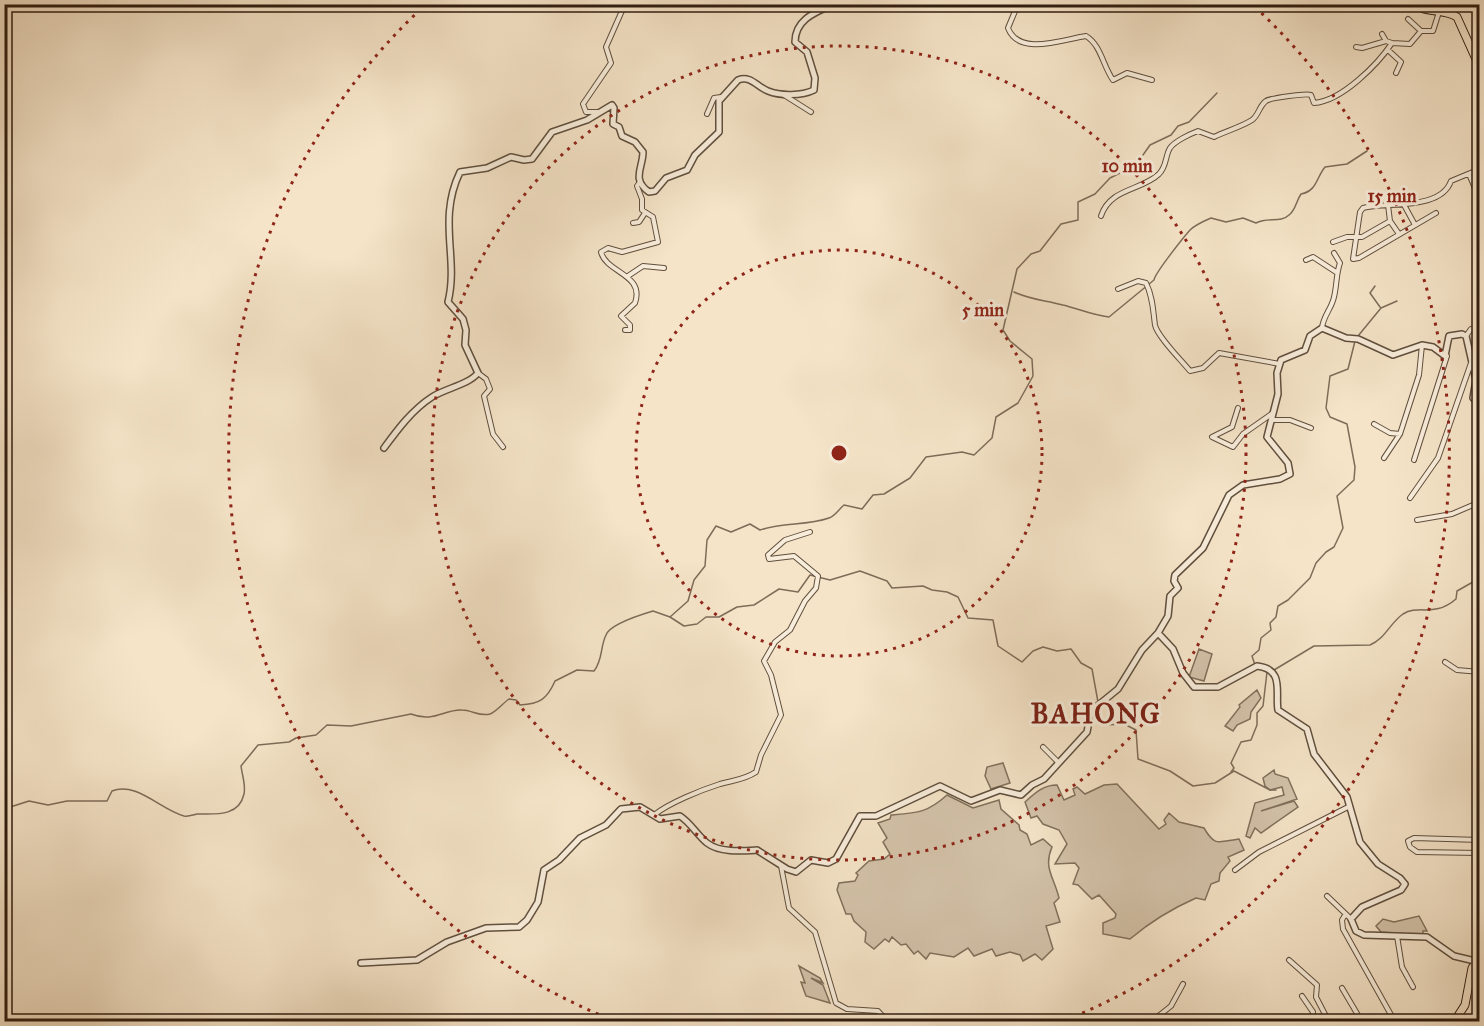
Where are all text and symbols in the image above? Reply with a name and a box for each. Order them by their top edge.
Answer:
text: 10 min [1101,155,1153,177]
text: 15 min [1367,185,1417,207]
text: 5 min [962,299,1004,321]
centre of rings [829,443,849,463]
district label: BAHONG [1031,697,1161,730]

